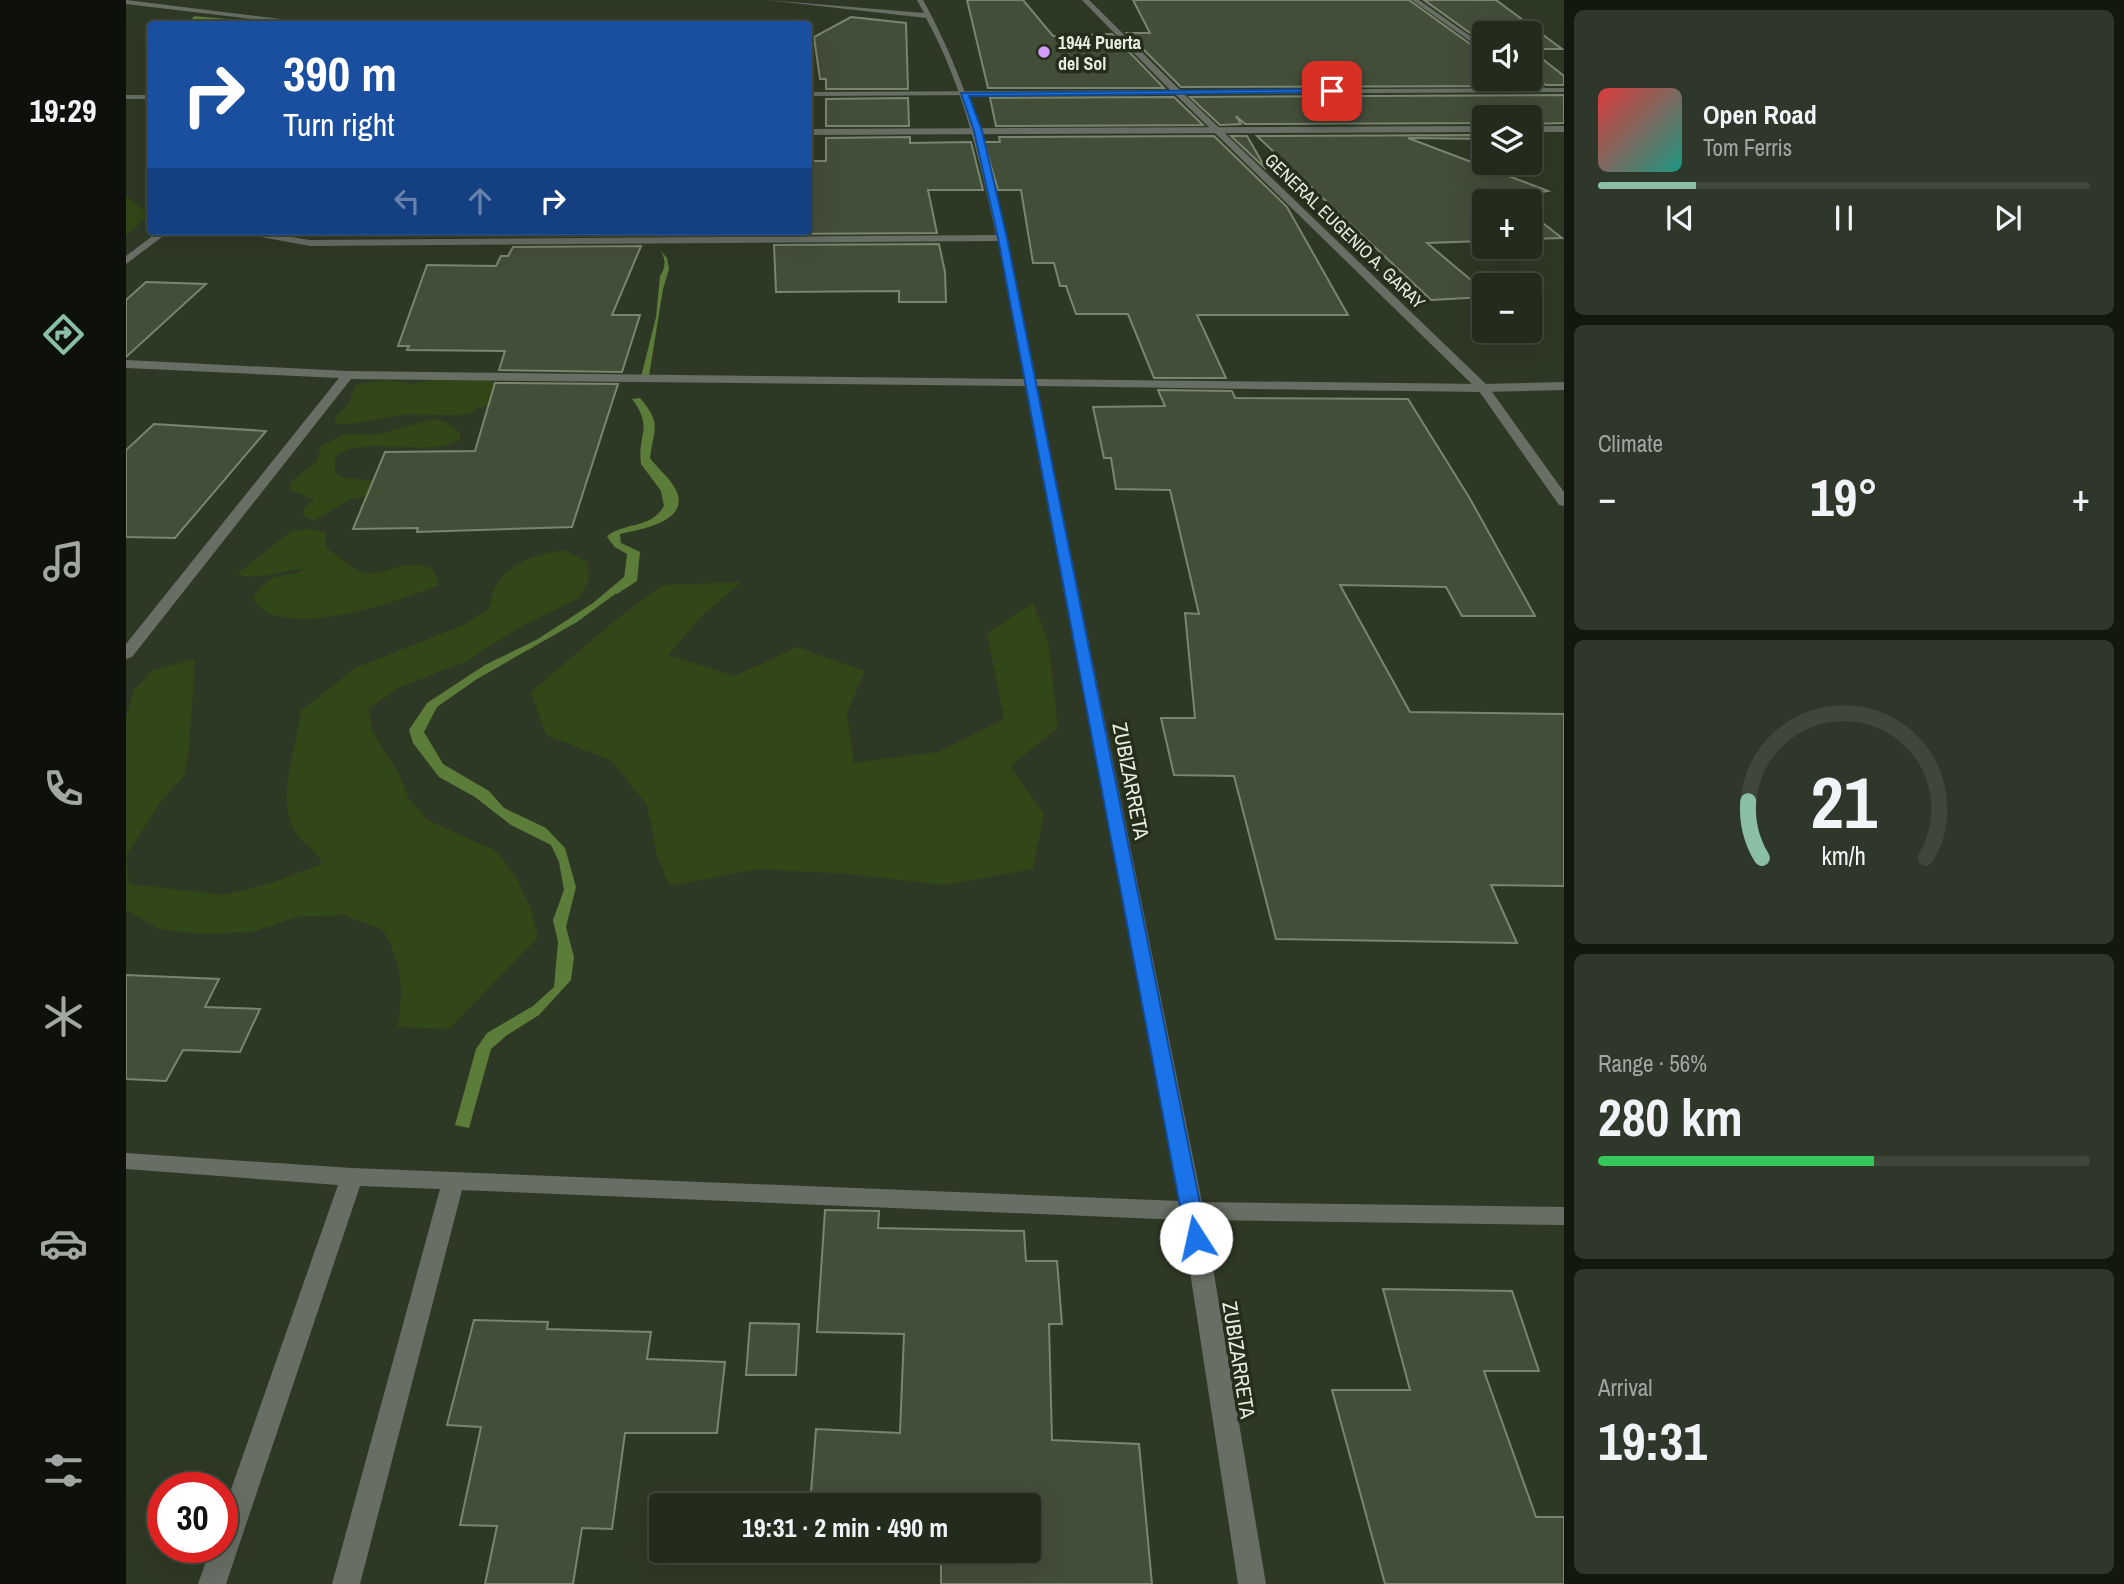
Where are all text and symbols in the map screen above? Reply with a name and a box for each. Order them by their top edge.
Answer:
map controls [1472,21,1542,343]
button: sound [1472,21,1542,91]
place label: 1944 Puerta del Sol [1058,30,1142,76]
text: 390 m [283,40,397,106]
marker: 1944 Puerta del Sol [1036,44,1052,60]
icon: right [168,49,259,140]
pin [1302,61,1362,121]
icon: arrive [1313,72,1351,110]
text: 19:29 [29,89,97,132]
text: Open Road [1703,97,1817,132]
text: Turn right [283,103,395,146]
button: layers [1472,105,1542,175]
text: Tom Ferris [1703,132,1792,163]
street label: GENERAL EUGENIO A. GARAY [1259,148,1431,314]
icon: left [388,182,426,220]
icon: ahead [461,182,499,220]
icon: right [534,182,572,220]
button: + [1472,189,1542,259]
icon: previous [1661,199,1699,237]
icon: pause [1825,199,1863,237]
icon: next [1989,199,2027,237]
button: − [1472,273,1542,343]
icon: directions [39,310,88,359]
text: Climate [1598,428,1663,459]
text: 19° [1810,462,1878,532]
text: − [1598,472,1616,523]
text: + [2072,472,2090,523]
icon: music [39,537,88,586]
street label: ZUBIZARRETA [1105,720,1157,842]
text: 21 [1811,753,1878,851]
icon: phone [39,764,88,813]
text: km/h [1822,839,1866,873]
icon: climate [39,992,88,1041]
text: Range · 56% [1598,1048,1707,1079]
text: 280 km [1598,1082,1743,1152]
position arrow [1159,1201,1233,1275]
icon: car [39,1219,88,1268]
street label: ZUBIZARRETA [1215,1299,1263,1421]
text: Arrival [1598,1372,1653,1403]
text: 19:31 [1598,1406,1707,1476]
icon: filters [39,1446,88,1495]
speed limit sign: 30 [147,1472,238,1563]
text: 19:31 · 2 min · 490 m [742,1510,948,1545]

